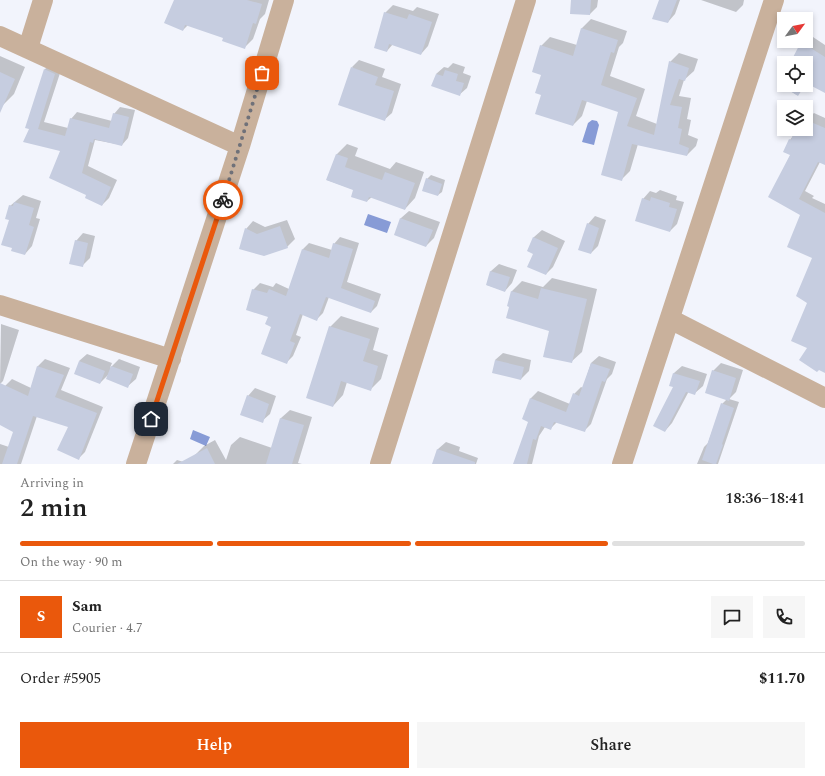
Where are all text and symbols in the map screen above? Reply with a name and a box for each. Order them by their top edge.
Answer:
north arrow [777,12,813,48]
map controls [777,12,813,136]
pin [245,56,279,90]
button: locate [777,56,813,92]
icon: bag [251,62,273,84]
button: layers [777,100,813,136]
courier [203,180,243,220]
icon: bike [212,189,234,211]
pin [134,402,168,436]
icon: home [140,408,162,430]
text: Arriving in [20,473,84,493]
text: 18:36–18:41 [725,487,805,510]
text: 2 min [20,488,87,528]
text: On the way · 90 m [20,552,123,572]
text: Sam [72,595,102,618]
button: chat [711,596,753,638]
button: phone [763,596,805,638]
text: S [37,605,45,628]
text: Courier · 4.7 [72,618,142,638]
text: Order #5905 [20,667,101,690]
text: $11.70 [759,667,805,690]
button: Help [20,722,409,768]
button: Share [417,722,805,768]

